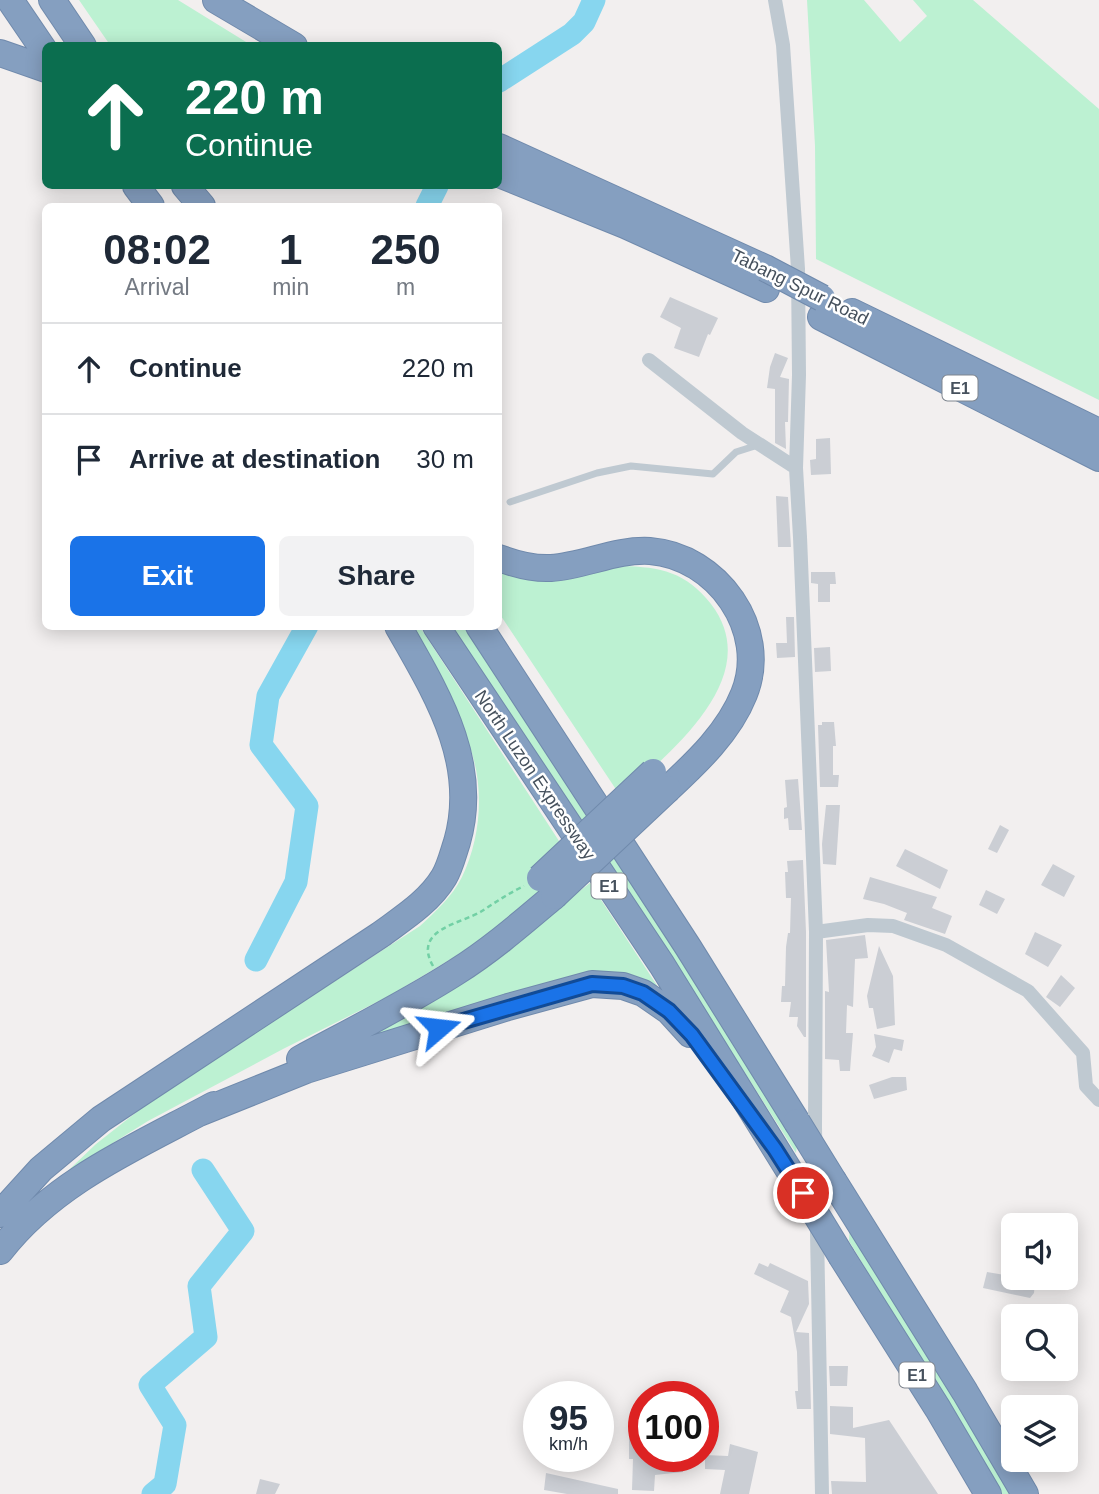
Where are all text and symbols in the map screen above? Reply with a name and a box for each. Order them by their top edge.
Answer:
icon: ahead [70,70,161,161]
text: 220 m [185,70,324,124]
text: Continue [185,127,313,163]
text: 08:02 [103,226,211,273]
text: 1 [279,226,302,273]
text: 250 [371,226,441,273]
street label: Tabang Spur Road [728,245,872,329]
text: Arrival [124,274,190,300]
text: min [272,274,309,300]
text: m [396,274,415,300]
icon: ahead [70,350,108,388]
text: Continue [129,353,242,383]
text: 220 m [402,353,474,383]
road number: E1 [942,376,978,400]
icon: arrive [70,441,108,479]
text: Arrive at destination [129,444,380,474]
text: 30 m [416,444,474,474]
button: Exit [70,536,265,616]
button: Share [279,536,474,616]
street label: North Luzon Expressway [471,686,599,864]
road number: E1 [592,874,626,898]
position arrow [402,991,476,1065]
pin [773,1163,833,1223]
icon: arrive [784,1174,822,1212]
map controls [1001,1213,1078,1472]
button: sound [1001,1213,1078,1290]
button: search [1001,1304,1078,1381]
road number: E1 [900,1362,934,1387]
speed limit sign: 100 [628,1381,719,1472]
button: layers [1001,1395,1078,1472]
text: 95 [549,1398,588,1437]
text: km/h [549,1434,588,1454]

